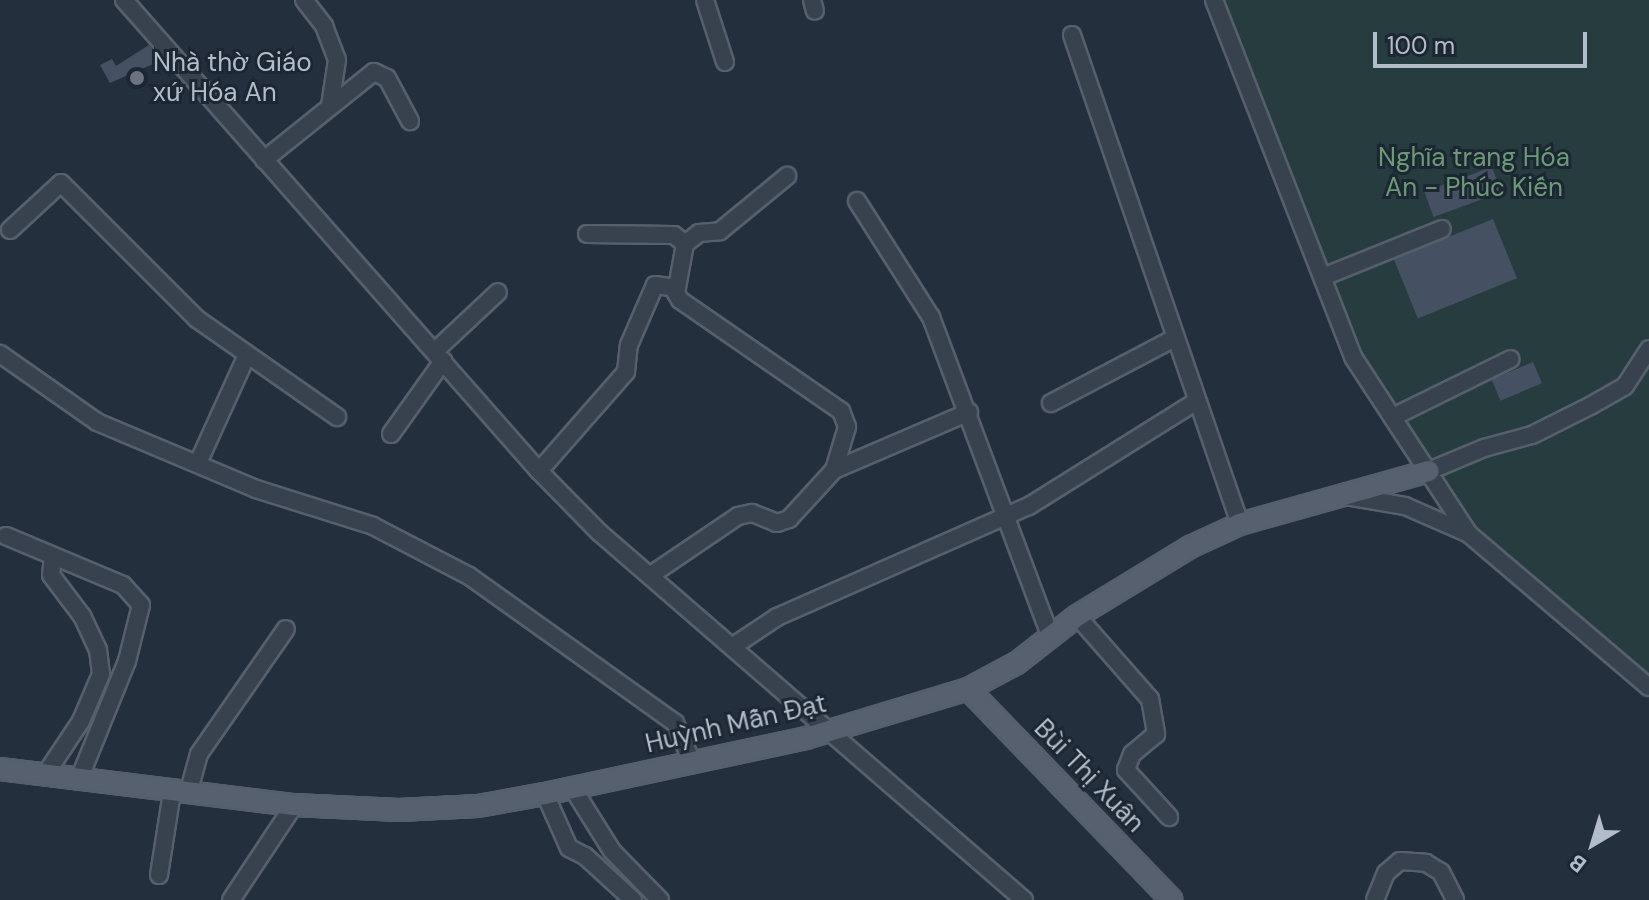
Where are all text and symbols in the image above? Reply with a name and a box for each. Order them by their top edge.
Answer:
scale bar [1377,16,1591,66]
text: 100 m [1387,30,1455,61]
place label: Nhà thờ Giáo xứ Hóa An [153,47,312,108]
marker: Nhà thờ Giáo xứ Hóa An [128,69,146,87]
park label: Nghĩa trang Hóa An - Phúc Kiến [1378,142,1570,204]
street label: Huỳnh Mẫn Đạt [642,688,830,760]
street label: Bùi Thị Xuân [1027,713,1151,839]
north arrow [1553,804,1633,884]
text: B [1563,848,1592,879]

